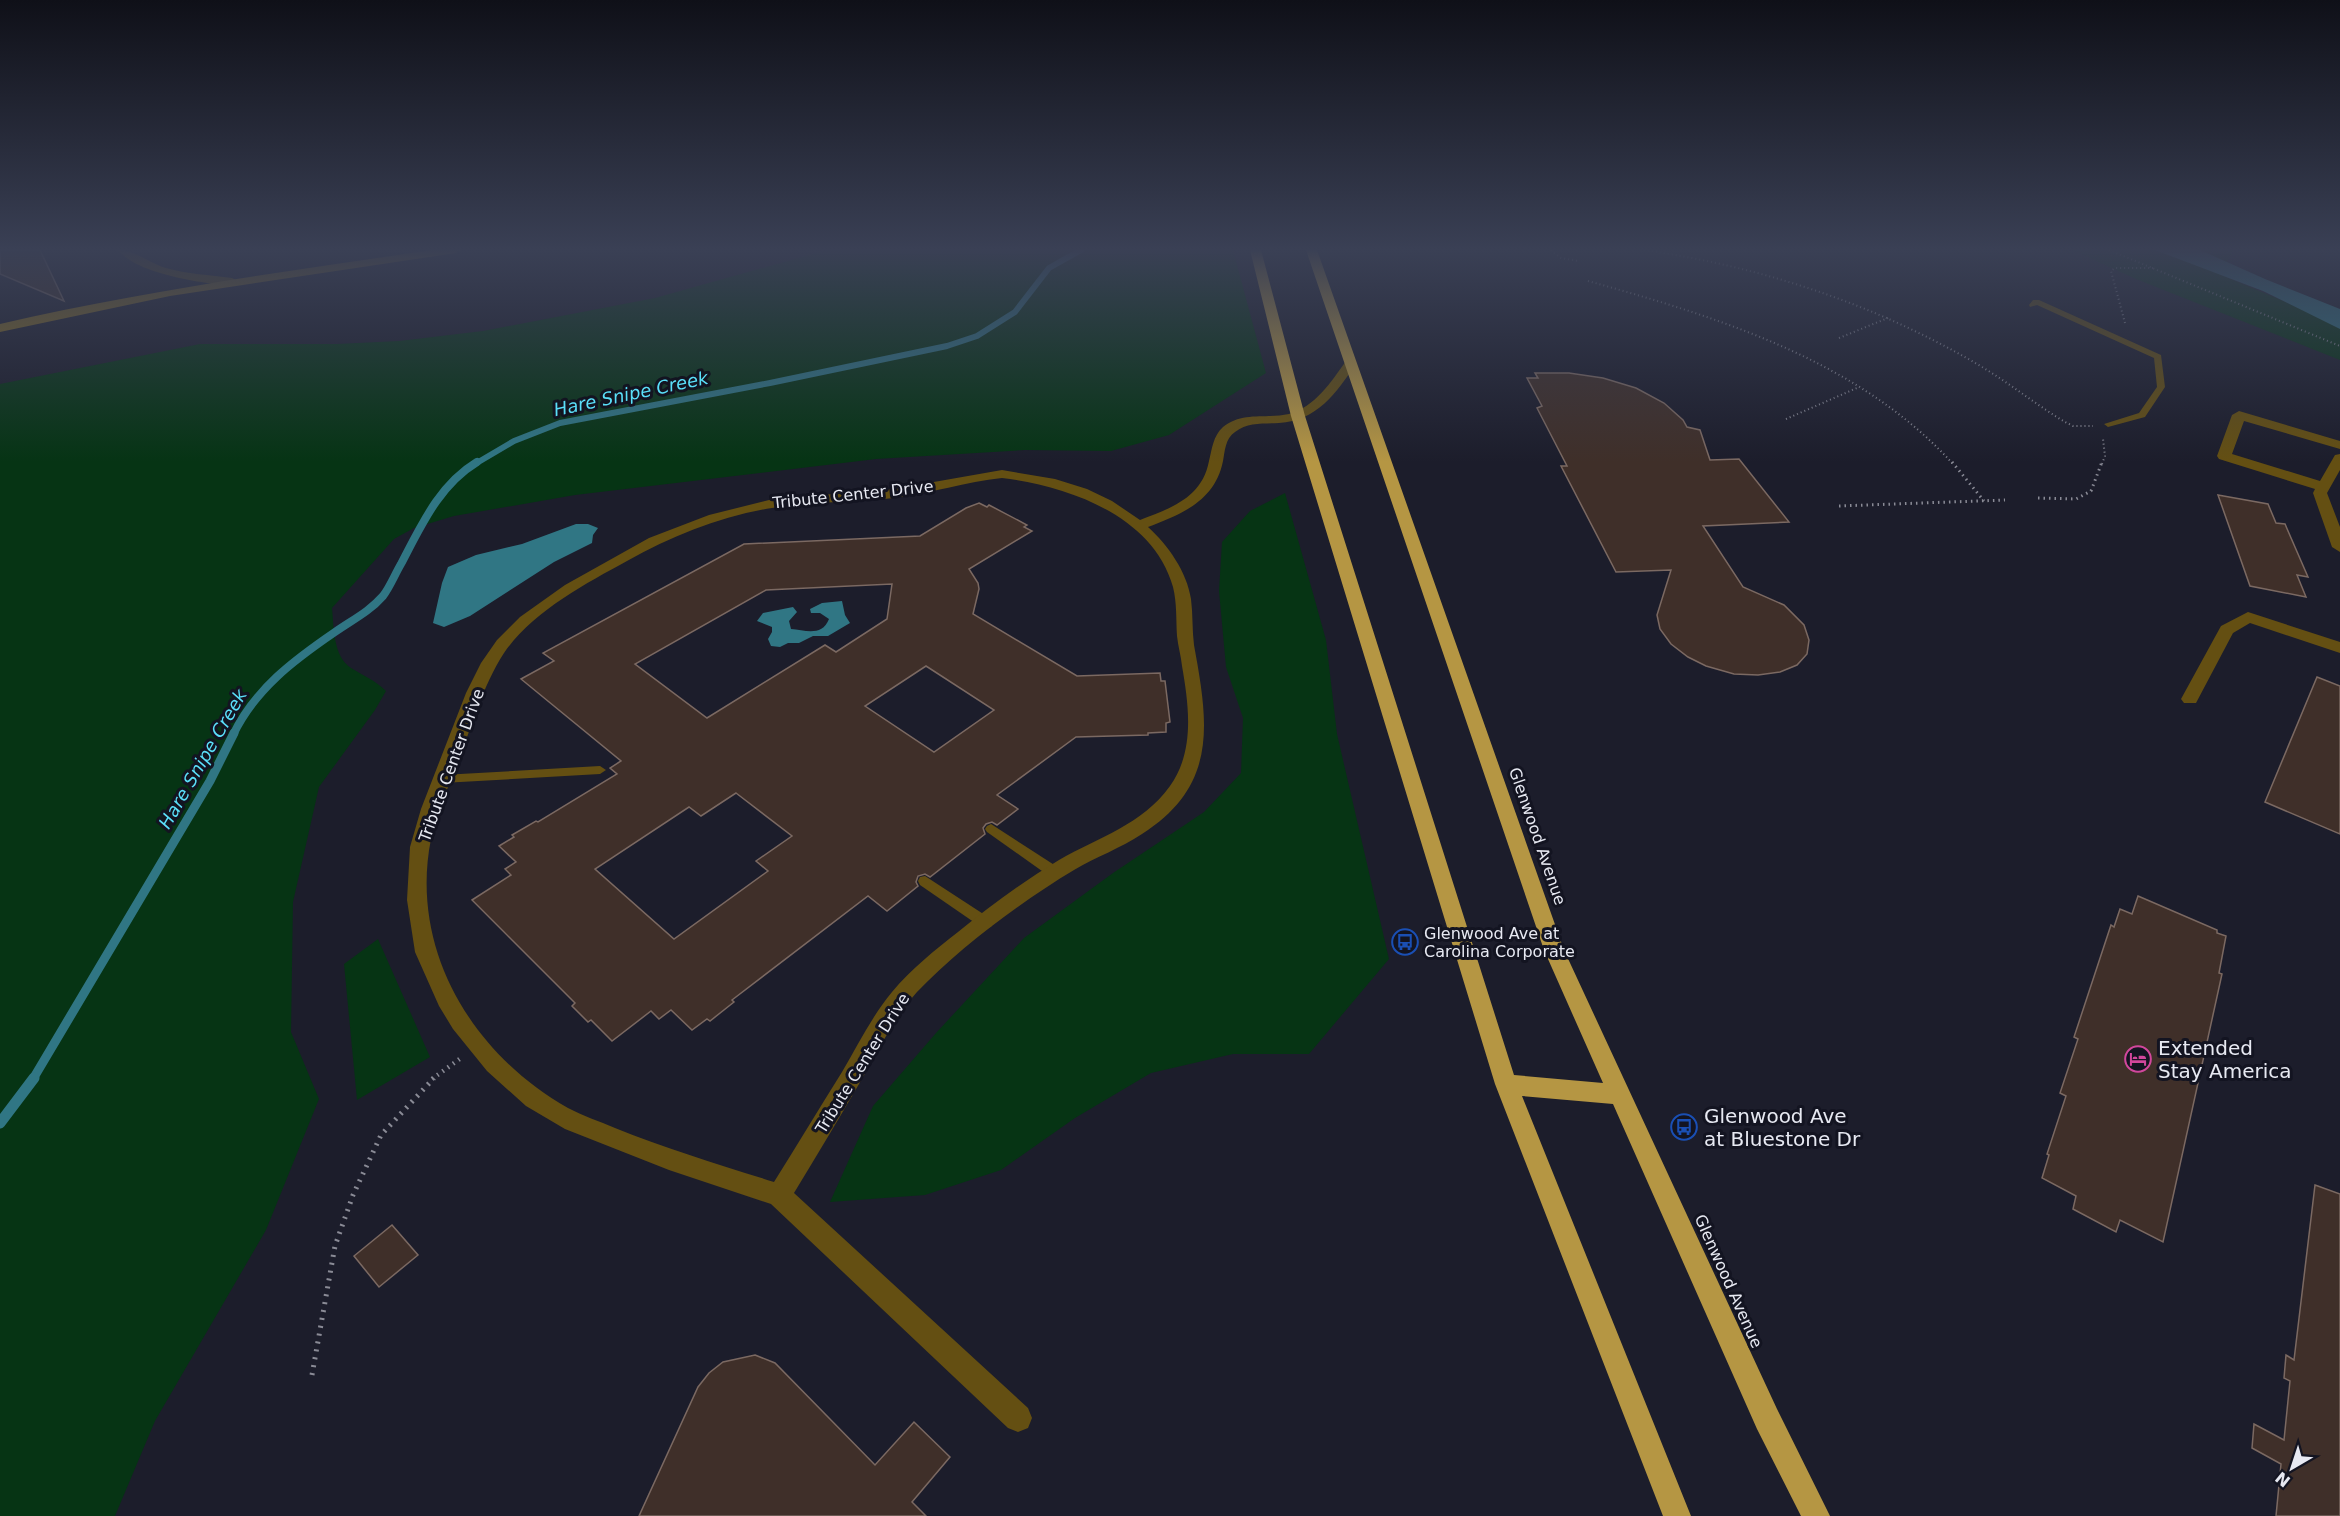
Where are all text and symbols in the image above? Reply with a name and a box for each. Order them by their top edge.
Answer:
water label: Hare Snipe Creek [552,367,712,420]
street label: Tribute Center Drive [771,477,934,512]
water label: Hare Snipe Creek [154,684,252,832]
street label: Tribute Center Drive [415,686,488,845]
street label: Glenwood Avenue [1505,765,1570,907]
place label: Glenwood Ave at Carolina Corporate [1424,924,1575,961]
bus stop icon: Glenwood Ave at Carolina Corporate [1390,927,1420,957]
street label: Tribute Center Drive [811,990,913,1138]
place label: Extended Stay America [2158,1036,2292,1083]
hotel icon: Extended Stay America [2123,1044,2153,1074]
place label: Glenwood Ave at Bluestone Dr [1704,1104,1861,1151]
bus stop icon: Glenwood Ave at Bluestone Dr [1669,1112,1699,1142]
street label: Glenwood Avenue [1691,1211,1767,1351]
north arrow [2262,1438,2322,1498]
text: N [2272,1468,2294,1491]

